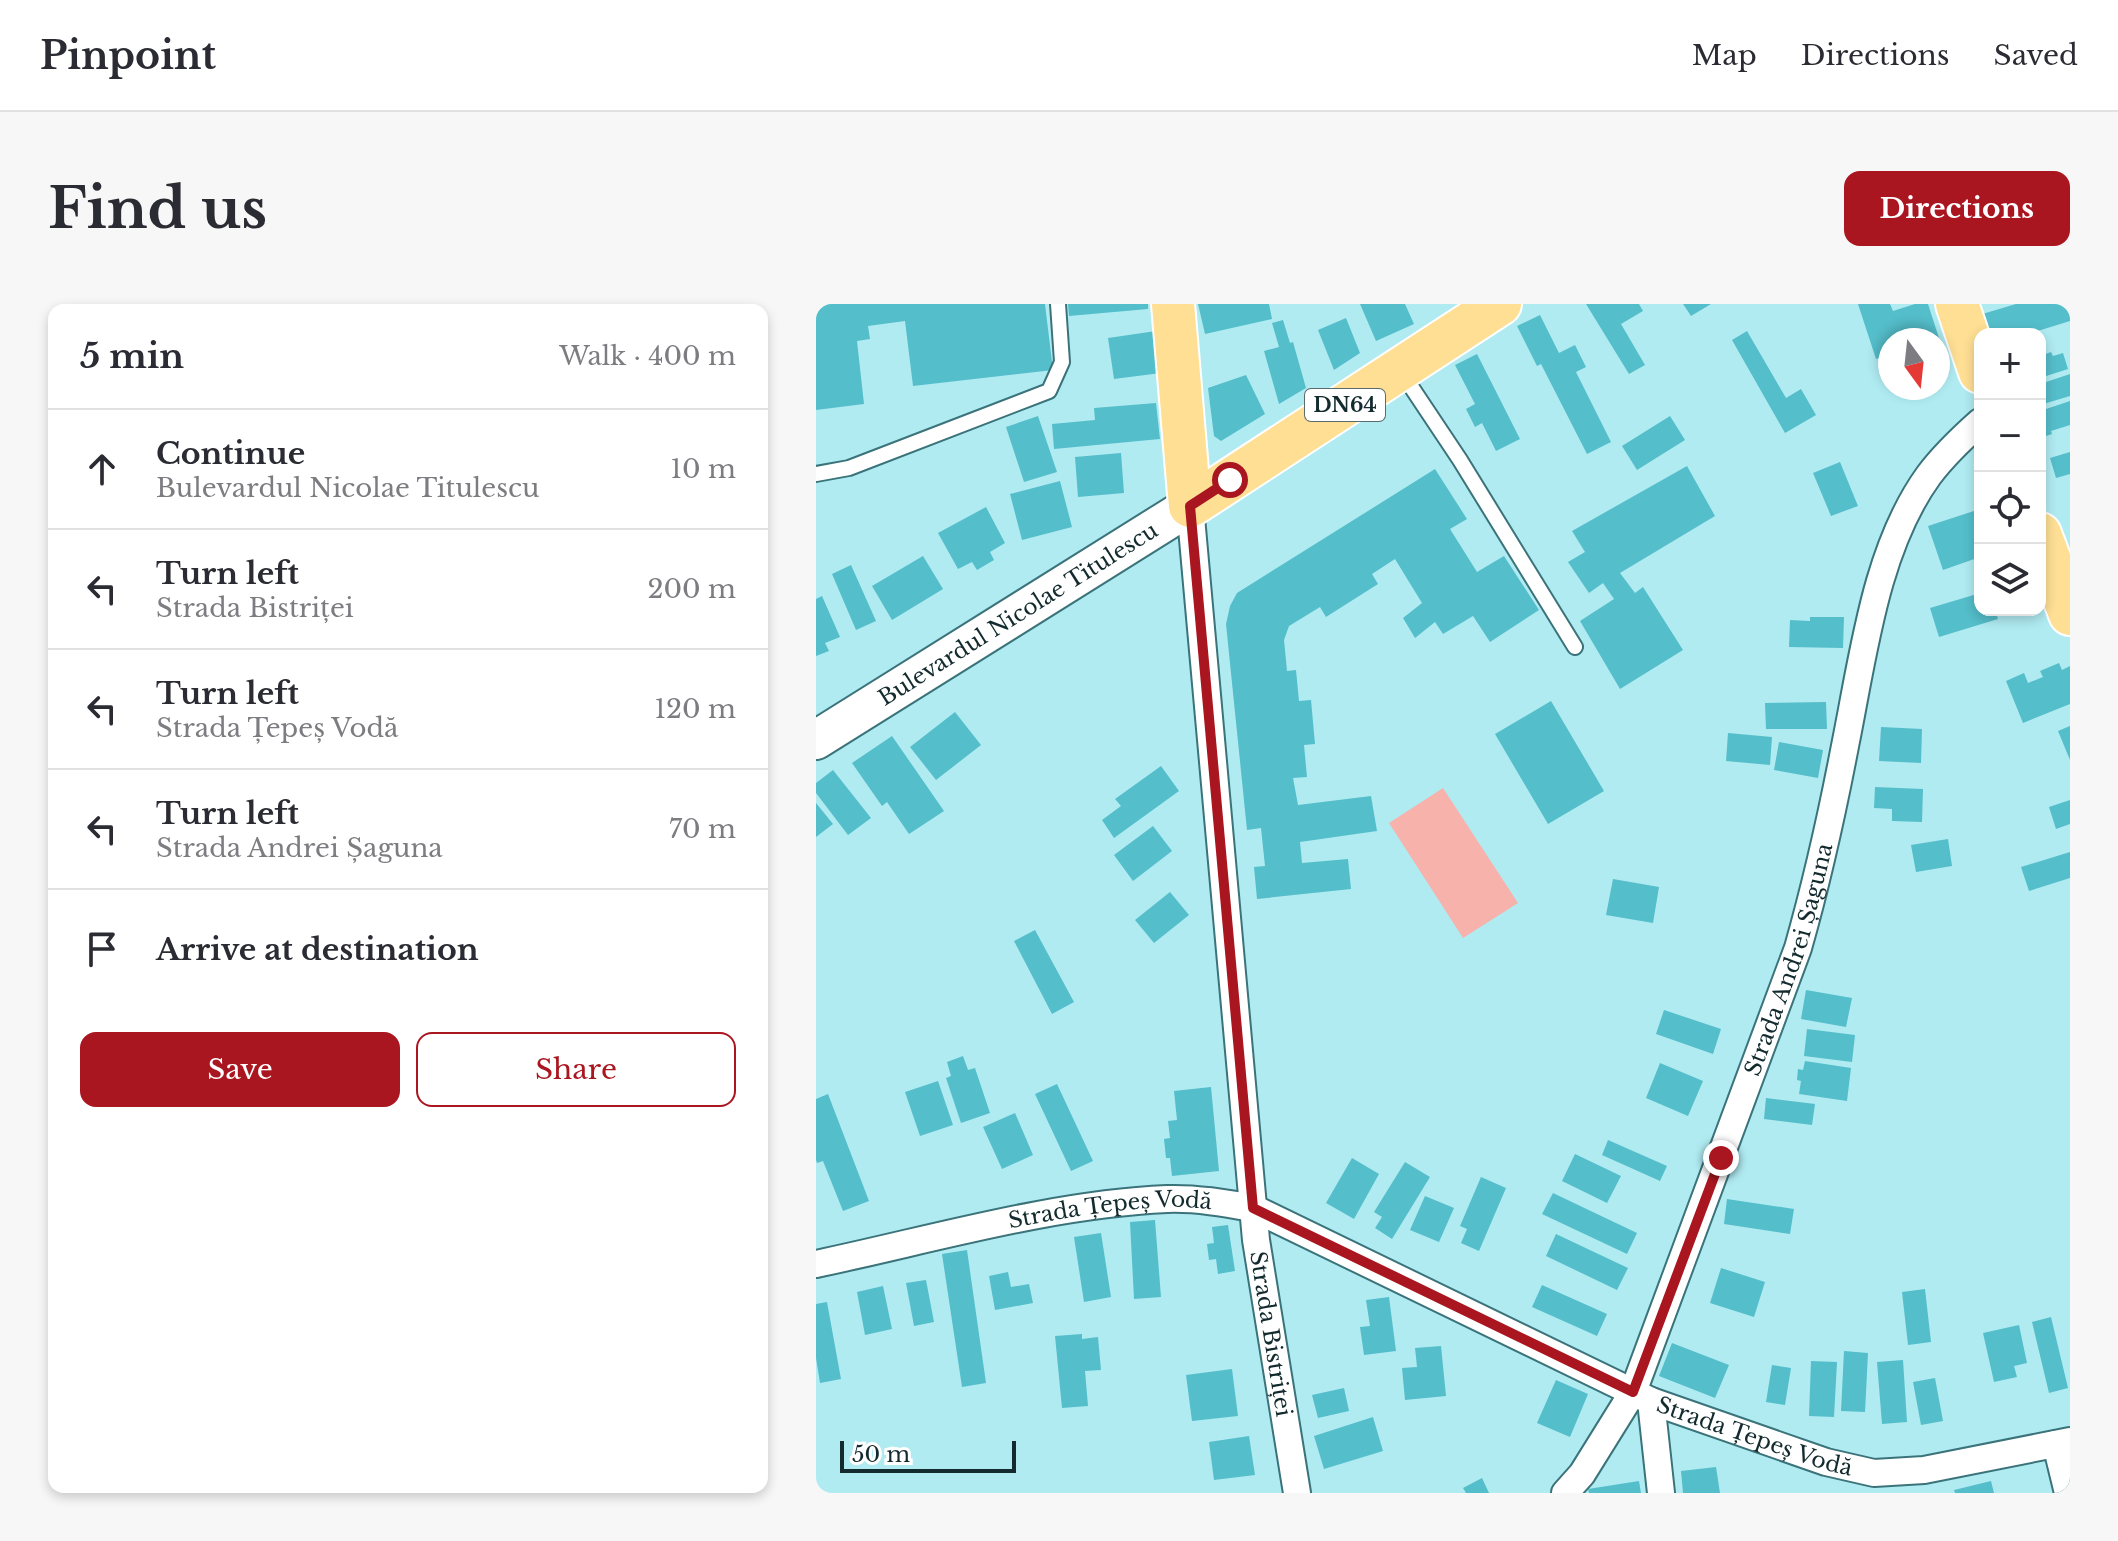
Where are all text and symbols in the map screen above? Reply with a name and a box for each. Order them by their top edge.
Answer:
text: Pinpoint [40,32,216,79]
text: Map [1692,38,1757,73]
text: Directions [1801,38,1950,73]
text: Saved [1994,38,2078,73]
button: Directions [1844,171,2070,246]
text: Find us [48,174,267,243]
north arrow [1878,328,1950,400]
map controls [1974,328,2046,616]
button: + [1974,328,2046,400]
text: 5 min [80,335,184,377]
text: Walk · 400 m [559,340,736,372]
road number: DN64 [1305,389,1385,421]
button: − [1974,400,2046,472]
text: Continue [156,435,305,472]
icon: ahead [80,447,124,491]
text: 10 m [670,453,736,485]
route start [1212,462,1248,498]
text: Bulevardul Nicolae Titulescu [156,472,539,504]
button: locate [1974,472,2046,544]
street label: Bulevardul Nicolae Titulescu [873,517,1163,712]
button: layers [1974,544,2046,616]
text: Turn left [156,555,299,592]
icon: left [80,567,124,611]
text: 200 m [647,573,736,605]
text: Strada Bistriței [156,592,354,624]
text: Turn left [156,675,299,712]
icon: left [80,687,124,731]
text: 120 m [654,693,736,725]
text: Strada Țepeș Vodă [156,712,398,744]
text: Turn left [156,795,299,832]
icon: left [80,807,124,851]
text: 70 m [669,813,736,845]
text: Strada Andrei Șaguna [156,832,443,864]
street label: Strada Andrei Șaguna [1739,840,1838,1080]
icon: arrive [80,927,124,971]
text: Arrive at destination [156,931,479,968]
button: Save [80,1032,400,1107]
button: Share [416,1032,736,1107]
route end [1703,1140,1739,1176]
street label: Strada Țepeș Vodă [1006,1186,1214,1234]
street label: Strada Bistriței [1244,1249,1298,1419]
street label: Strada Țepeș Vodă [1653,1391,1856,1482]
scale bar [840,1437,1016,1473]
text: 50 m [852,1441,910,1468]

